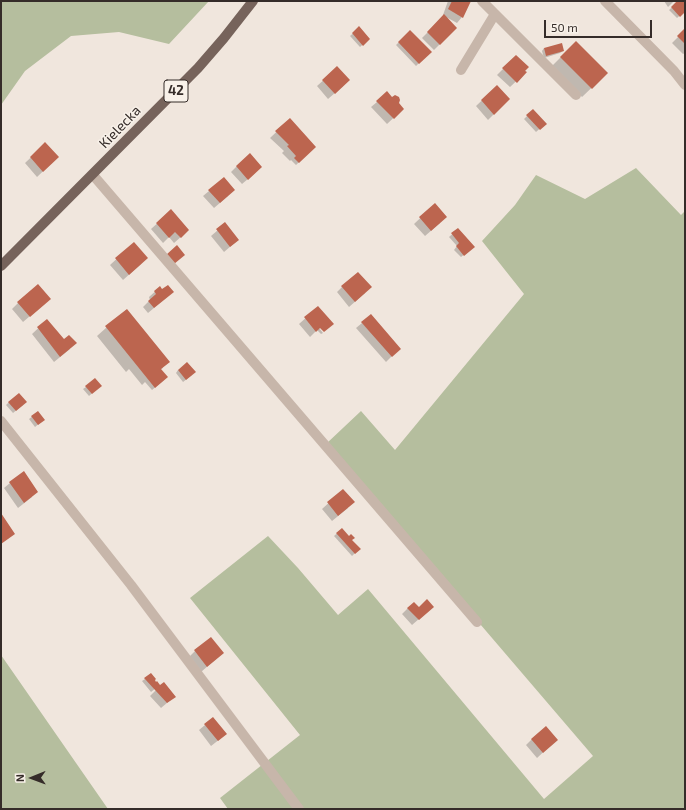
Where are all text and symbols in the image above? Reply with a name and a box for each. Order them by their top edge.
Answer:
scale bar [546,12,654,38]
text: 50 m [551,20,578,34]
road number: 42 [164,80,188,102]
street label: Kielecka [96,102,144,152]
north arrow [12,758,52,798]
text: N [13,774,26,782]

